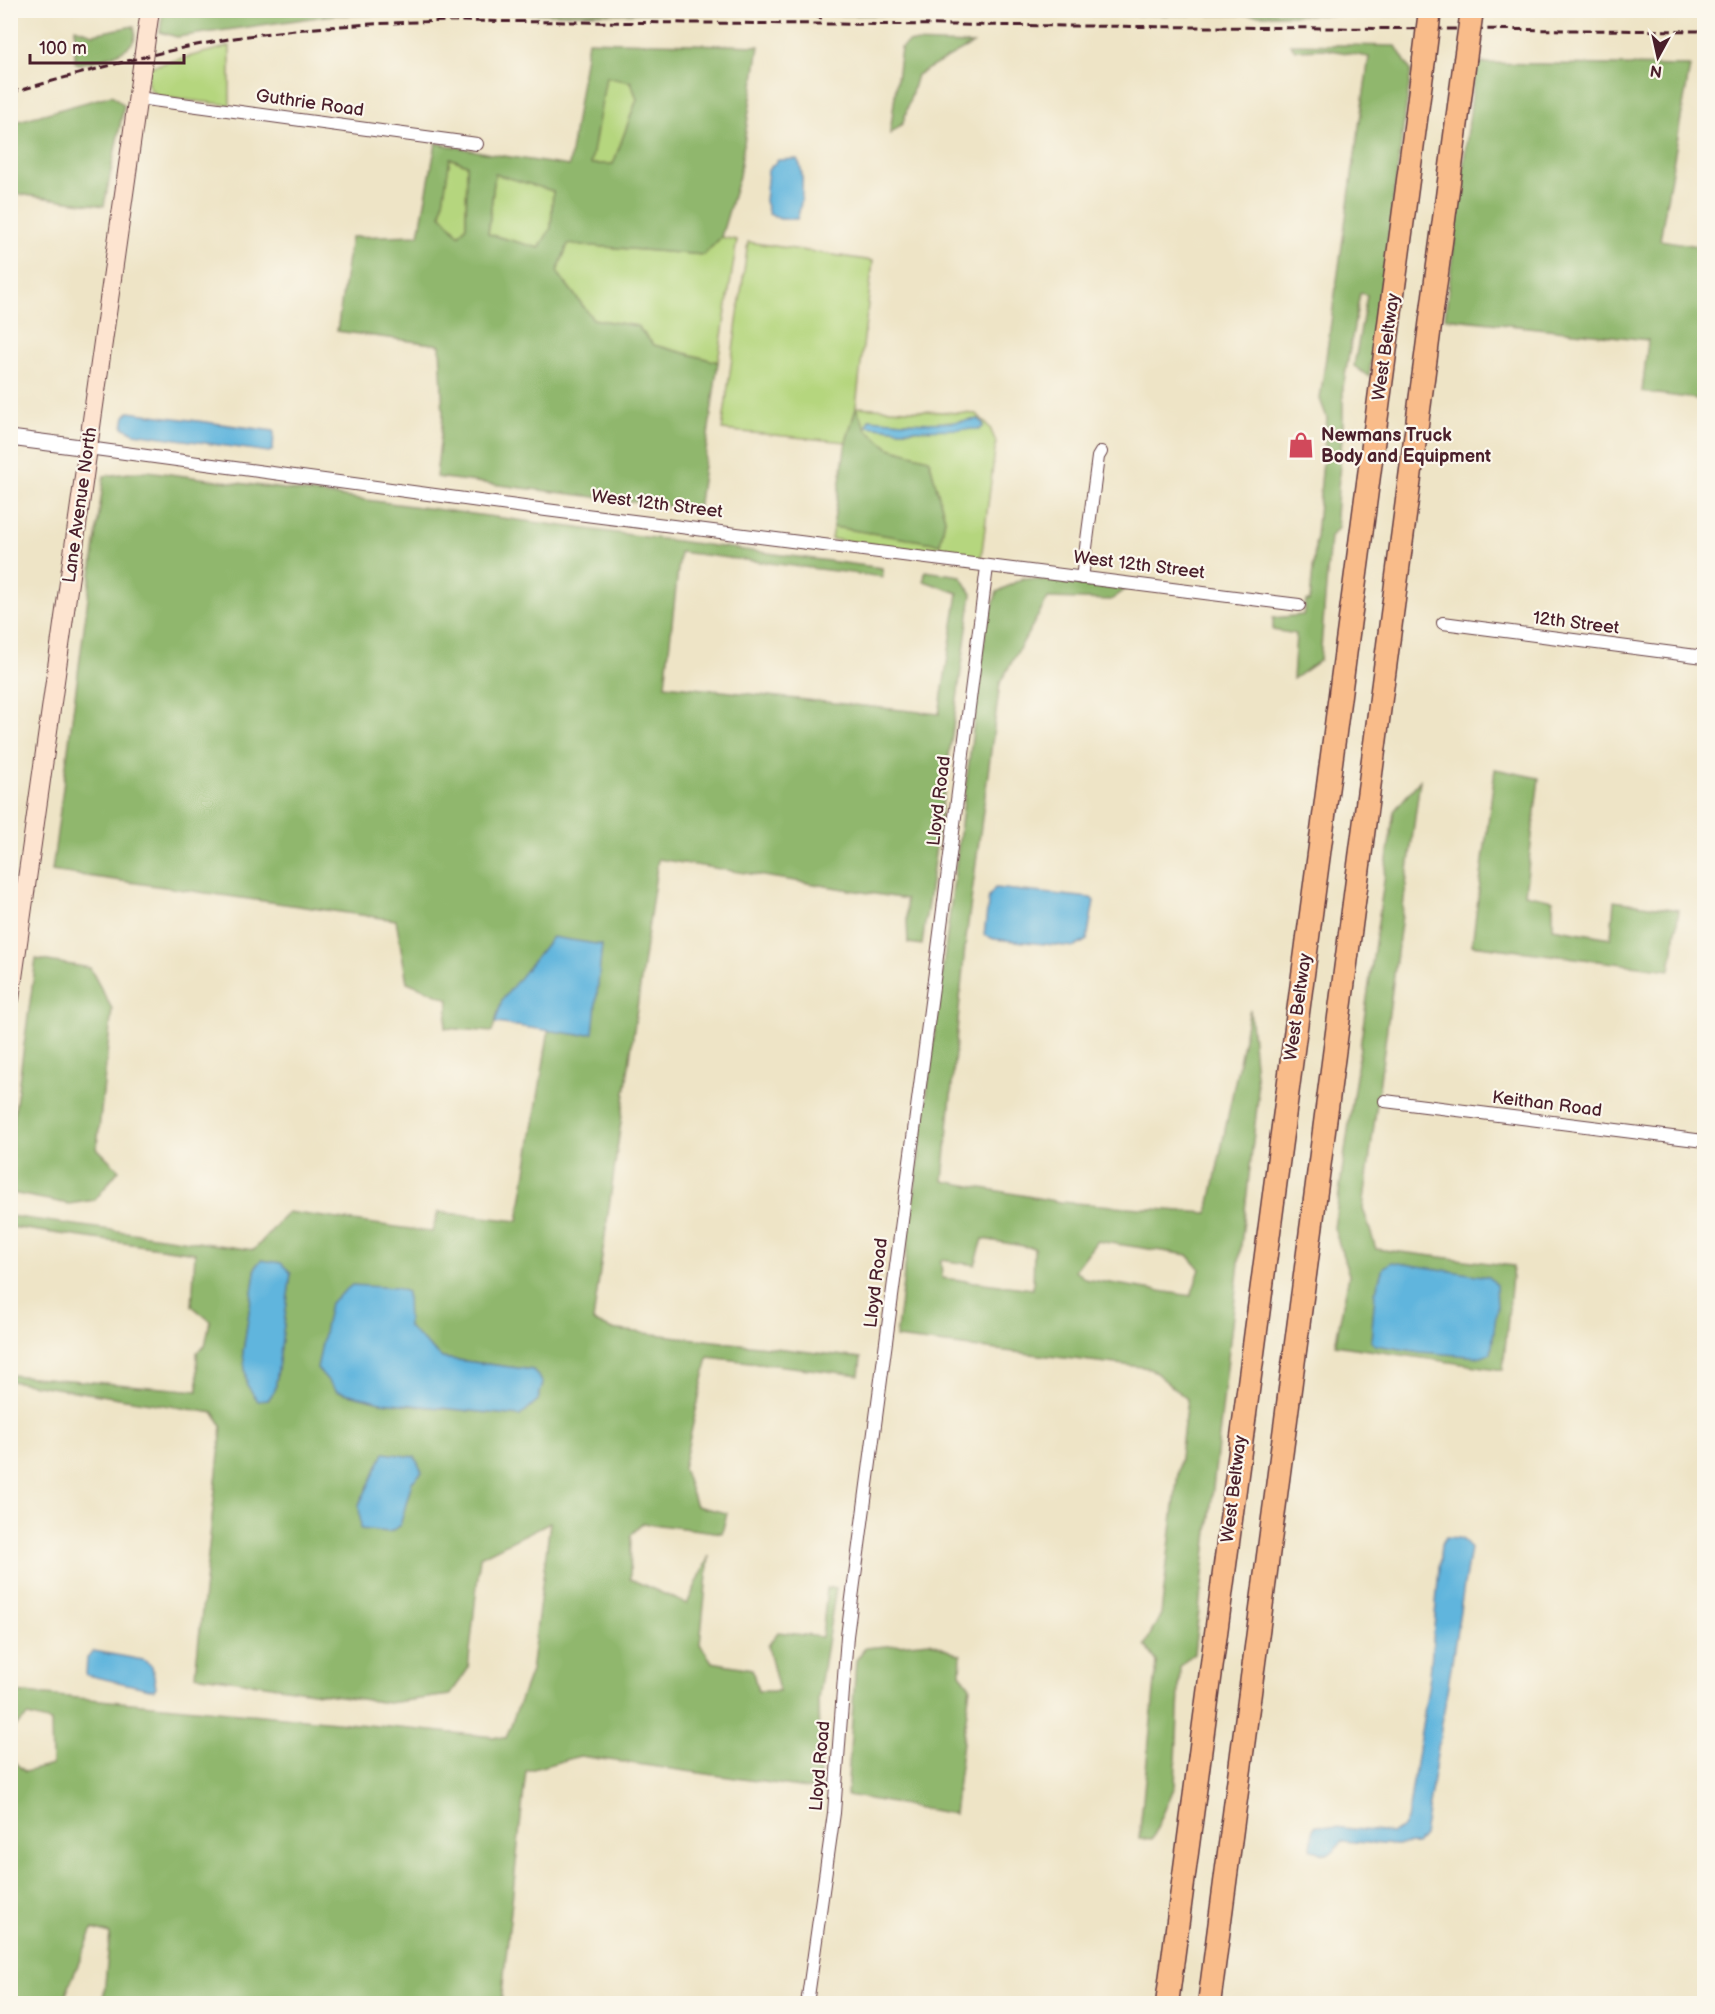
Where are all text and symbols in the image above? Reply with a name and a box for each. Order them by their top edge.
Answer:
scale bar [30,27,184,65]
north arrow [1628,27,1688,87]
text: 100 m [39,38,87,59]
text: N [1649,60,1663,81]
street label: Guthrie Road [255,85,365,121]
street label: West Beltway [1368,291,1404,402]
place label: Newmans Truck Body and Equipment [1321,425,1491,467]
street label: Lane Avenue North [59,426,101,584]
shop icon: Newmans Truck Body and Equipment [1286,430,1316,460]
street label: West 12th Street [590,486,724,523]
street label: West 12th Street [1072,547,1206,584]
street label: 12th Street [1532,607,1621,639]
street label: Lloyd Road [923,755,955,847]
street label: West Beltway [1280,951,1316,1062]
street label: Keithan Road [1491,1087,1603,1121]
street label: Lloyd Road [860,1237,892,1329]
street label: West Beltway [1217,1433,1251,1544]
street label: Lloyd Road [806,1720,834,1812]

